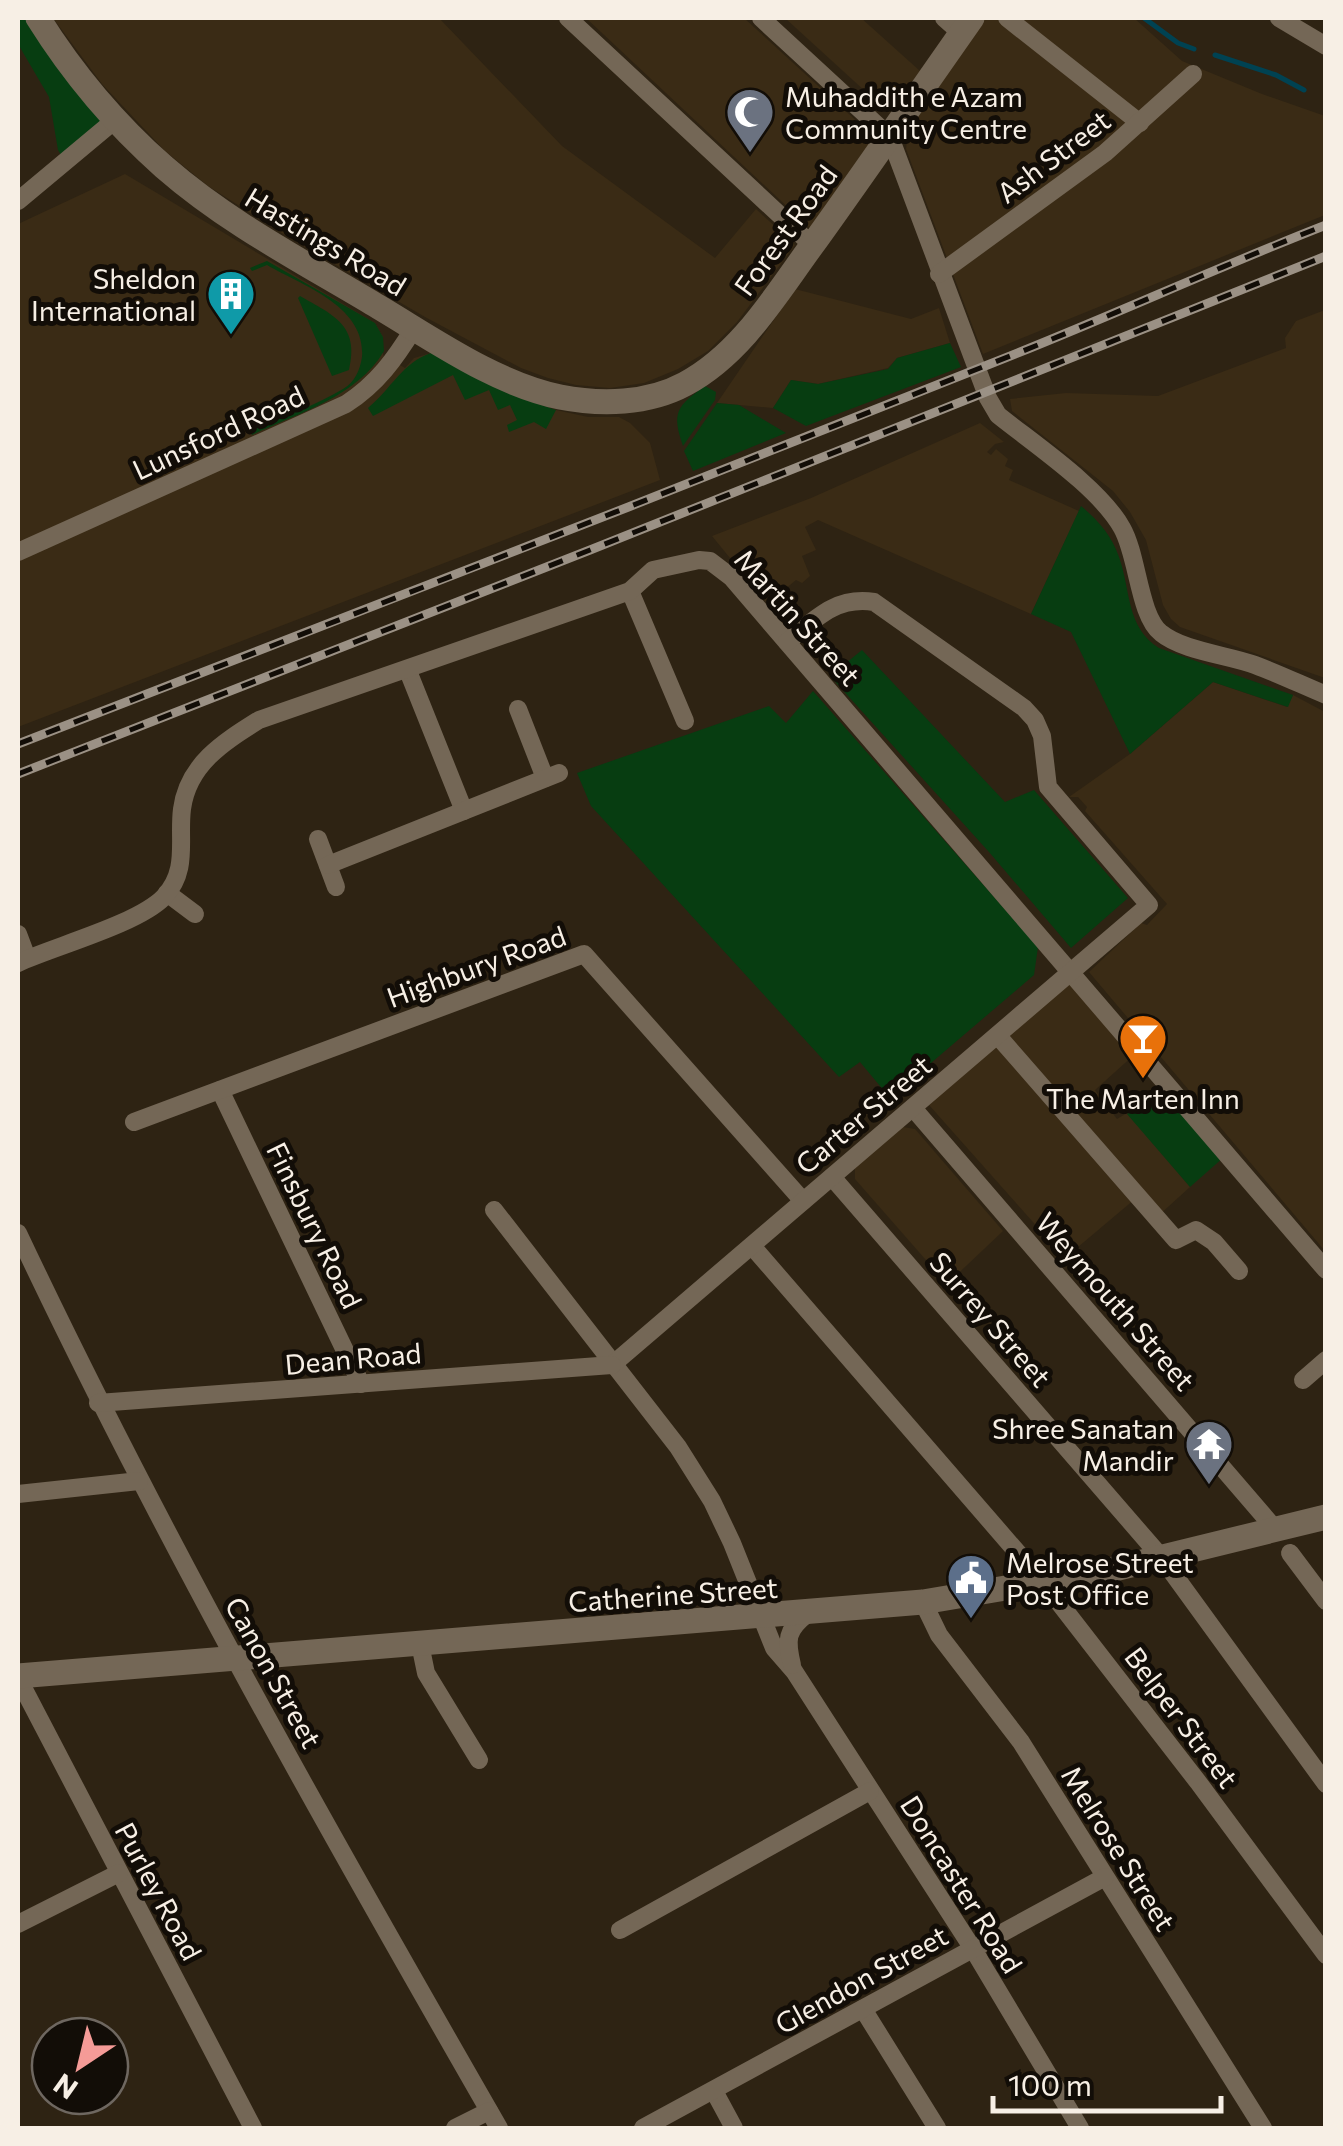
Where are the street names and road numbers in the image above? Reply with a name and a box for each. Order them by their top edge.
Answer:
street label: Ash Street [990,103,1116,209]
street label: Forest Road [726,158,844,302]
street label: Hastings Road [239,180,413,302]
street label: Lunsford Road [127,377,309,487]
street label: Martin Street [728,542,868,692]
street label: Highbury Road [382,918,570,1014]
street label: Carter Street [788,1047,938,1181]
street label: Finsbury Road [260,1136,370,1314]
street label: Weymouth Street [1030,1205,1202,1397]
street label: Surrey Street [923,1245,1059,1393]
street label: Dean Road [283,1335,423,1381]
street label: Catherine Street [567,1570,779,1618]
street label: Canon Street [219,1591,329,1753]
street label: Belper Street [1118,1640,1246,1794]
street label: Melrose Street [1055,1759,1183,1937]
street label: Doncaster Road [894,1789,1030,1979]
street label: Purley Road [109,1816,209,1966]
street label: Glendon Street [769,1918,953,2040]

